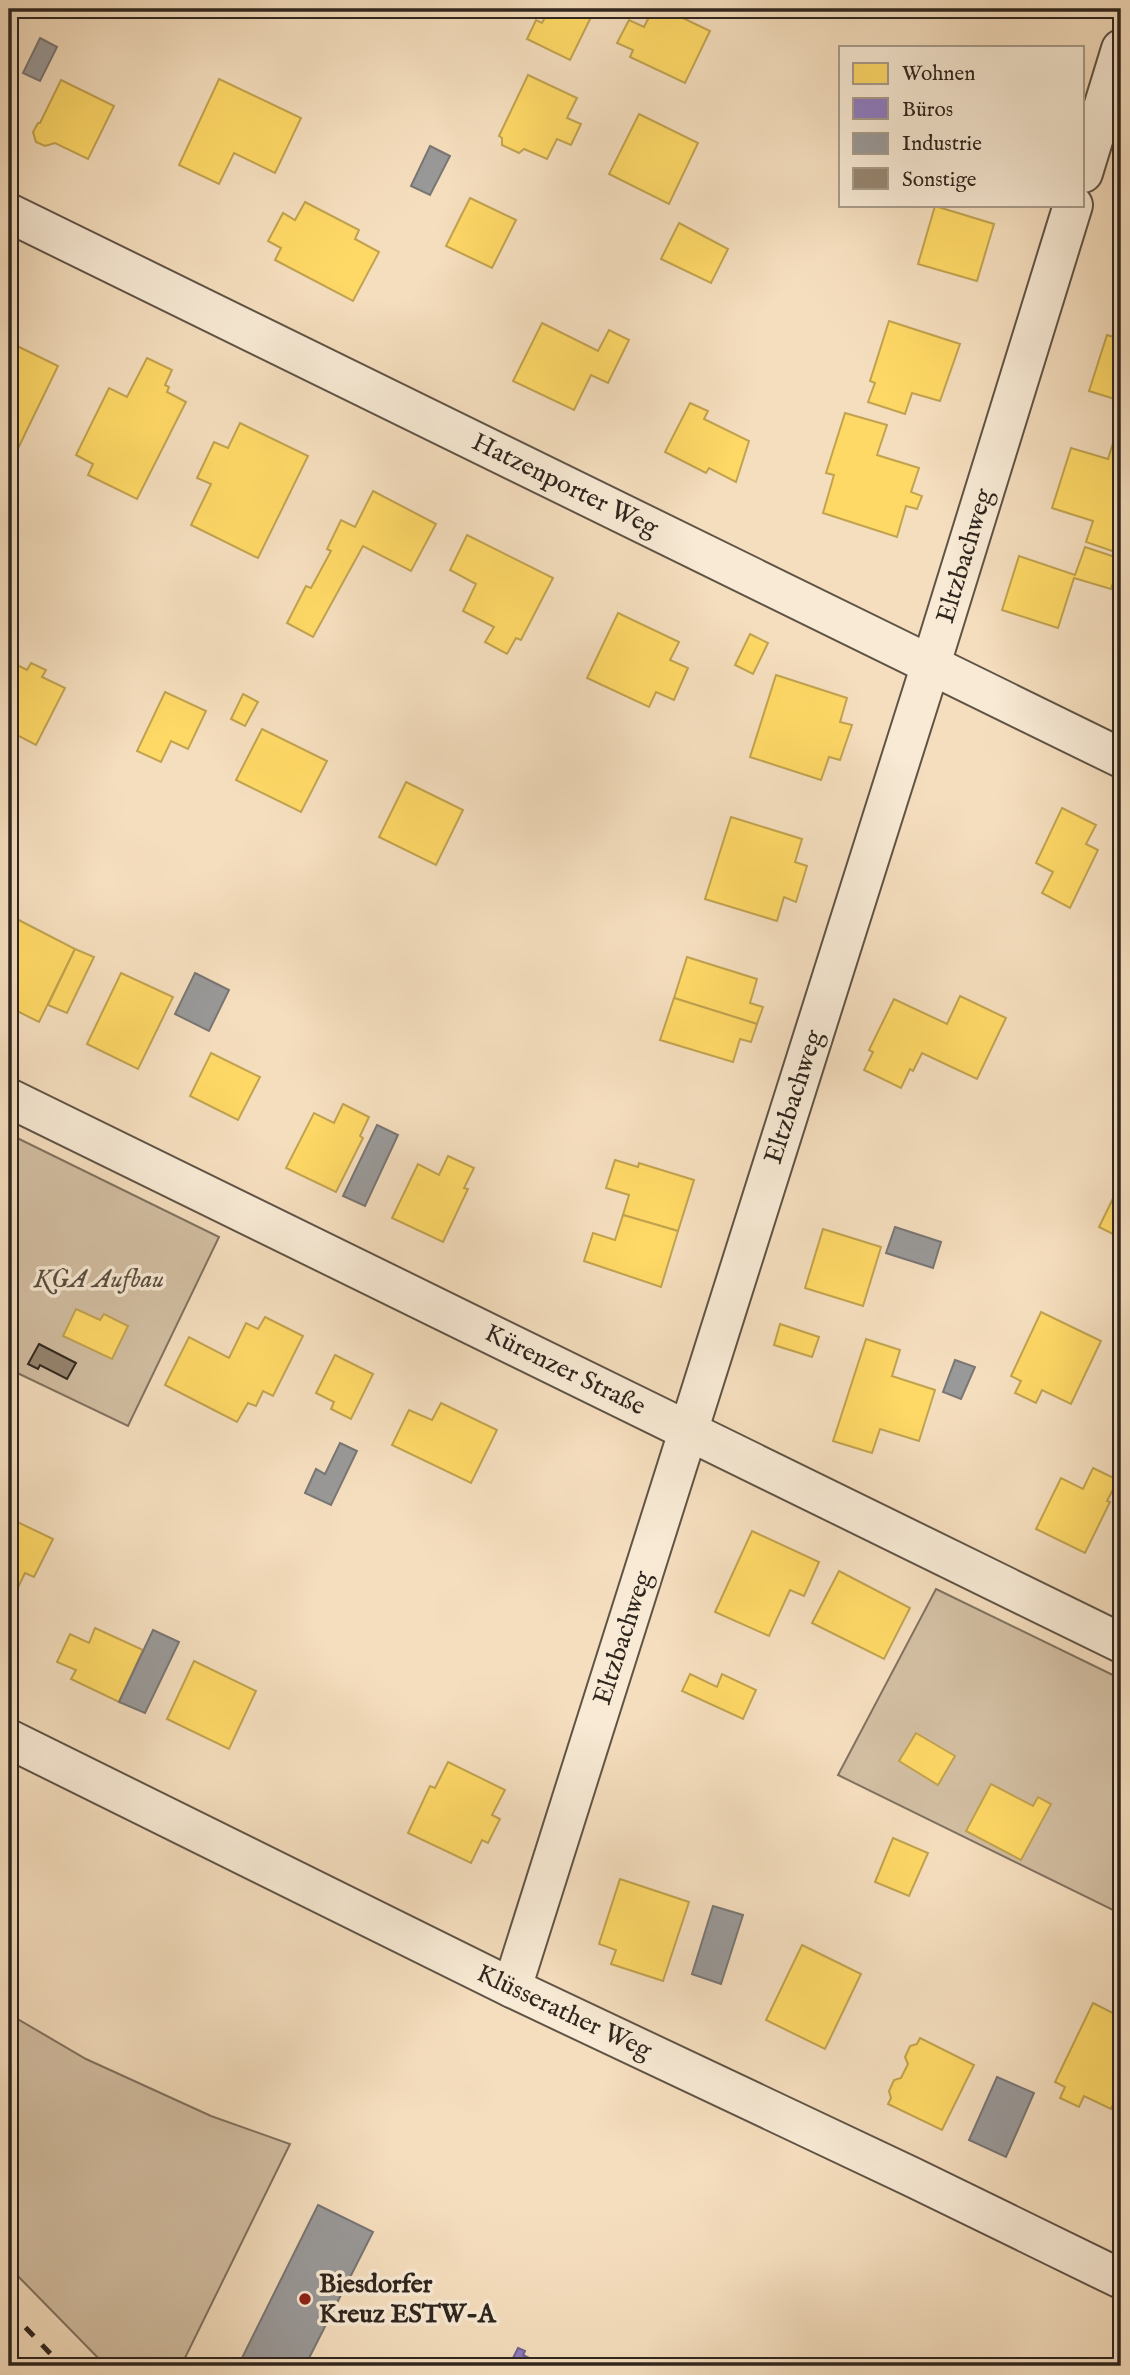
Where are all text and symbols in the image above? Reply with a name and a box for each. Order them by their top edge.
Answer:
legend [839,46,1084,206]
text: Wohnen [902,61,975,88]
text: Büros [902,97,953,124]
text: Industrie [902,131,982,158]
text: Sonstige [902,167,977,194]
street label: Hatzenporter Weg [466,426,664,545]
street label: Eltzbachweg [929,484,1001,627]
street label: Eltzbachweg [757,1025,831,1168]
park label: KGA Aufbau [33,1263,164,1296]
street label: Kürenzer Straße [479,1317,651,1423]
street label: Eltzbachweg [586,1566,660,1709]
street label: Klüsserather Weg [471,1957,658,2067]
place label: Biesdorfer Kreuz ESTW-A [319,2268,497,2331]
marker: Biesdorfer Kreuz ESTW-A [297,2291,313,2307]

